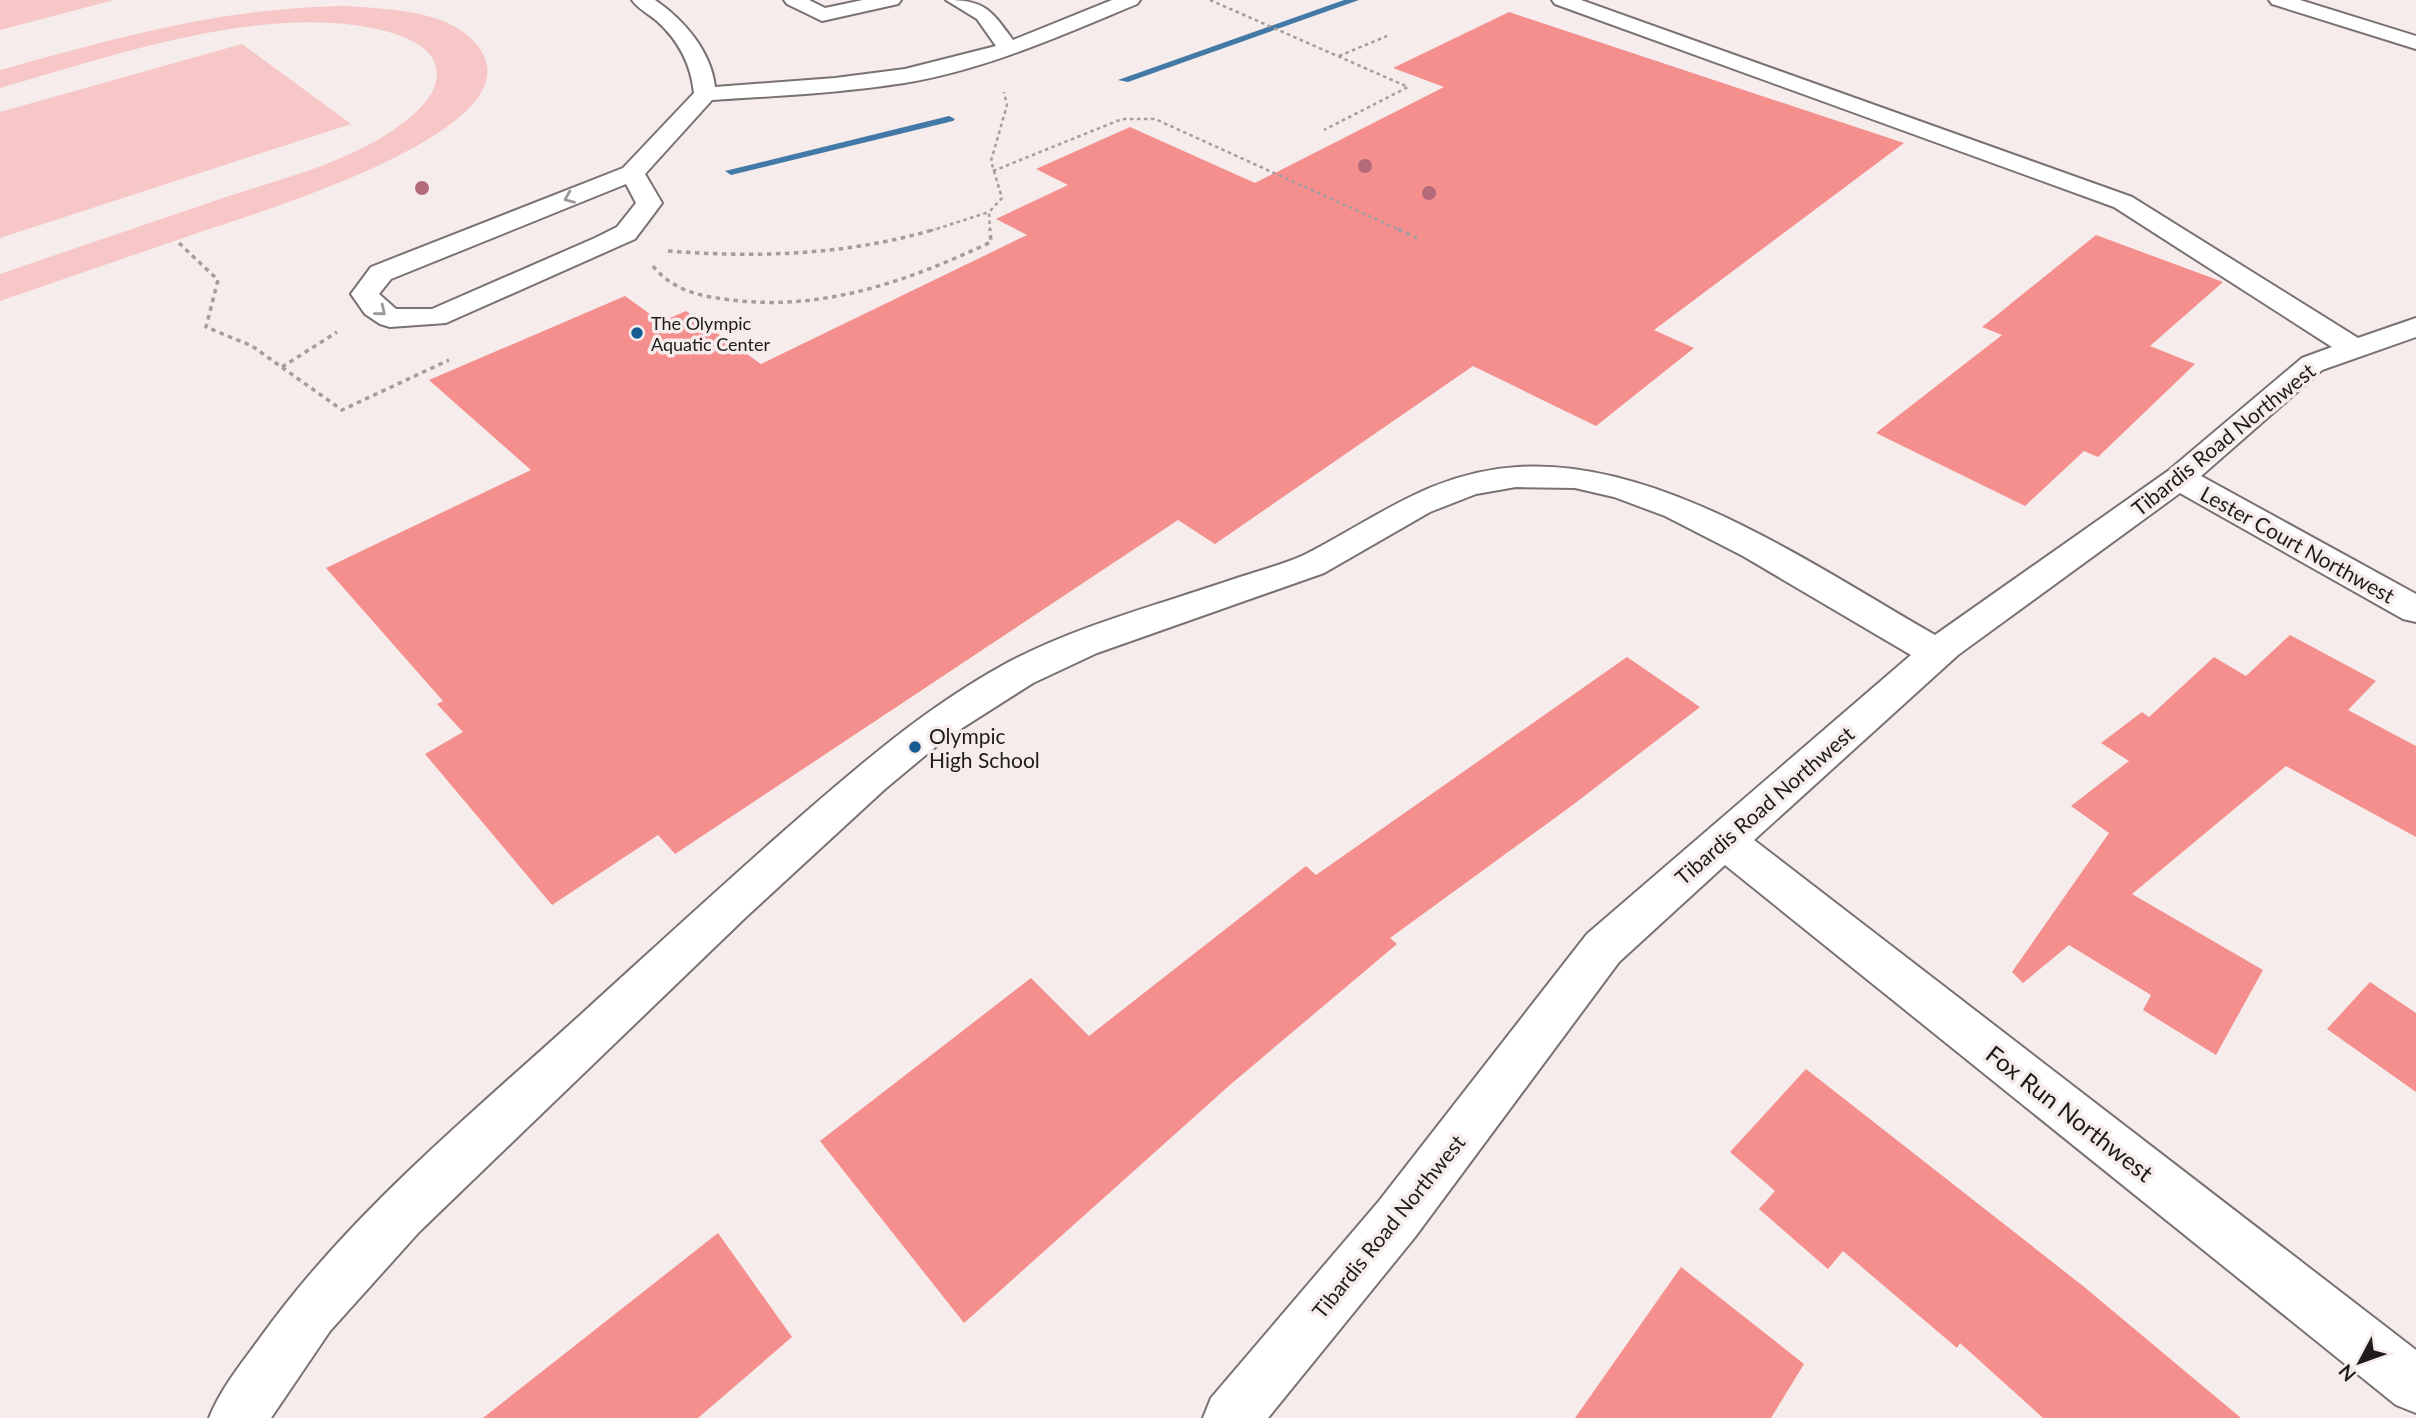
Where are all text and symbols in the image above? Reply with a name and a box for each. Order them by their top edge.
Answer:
one-way arrow [563,190,576,204]
one-way arrow [373,302,386,315]
place label: The Olympic Aquatic Center [651,312,770,355]
marker: The Olympic Aquatic Center [629,325,645,341]
street label: Tibardis Road Northwest [2126,357,2320,521]
street label: Lester Court Northwest [2197,480,2400,608]
street label: Tibardis Road Northwest [1670,720,1859,889]
place label: Olympic High School [929,723,1040,772]
marker: Olympic High School [907,739,923,755]
street label: Fox Run Northwest [1981,1039,2160,1187]
street label: Tibardis Road Northwest [1306,1129,1470,1323]
north arrow [2325,1327,2395,1397]
text: N [2333,1360,2360,1387]

